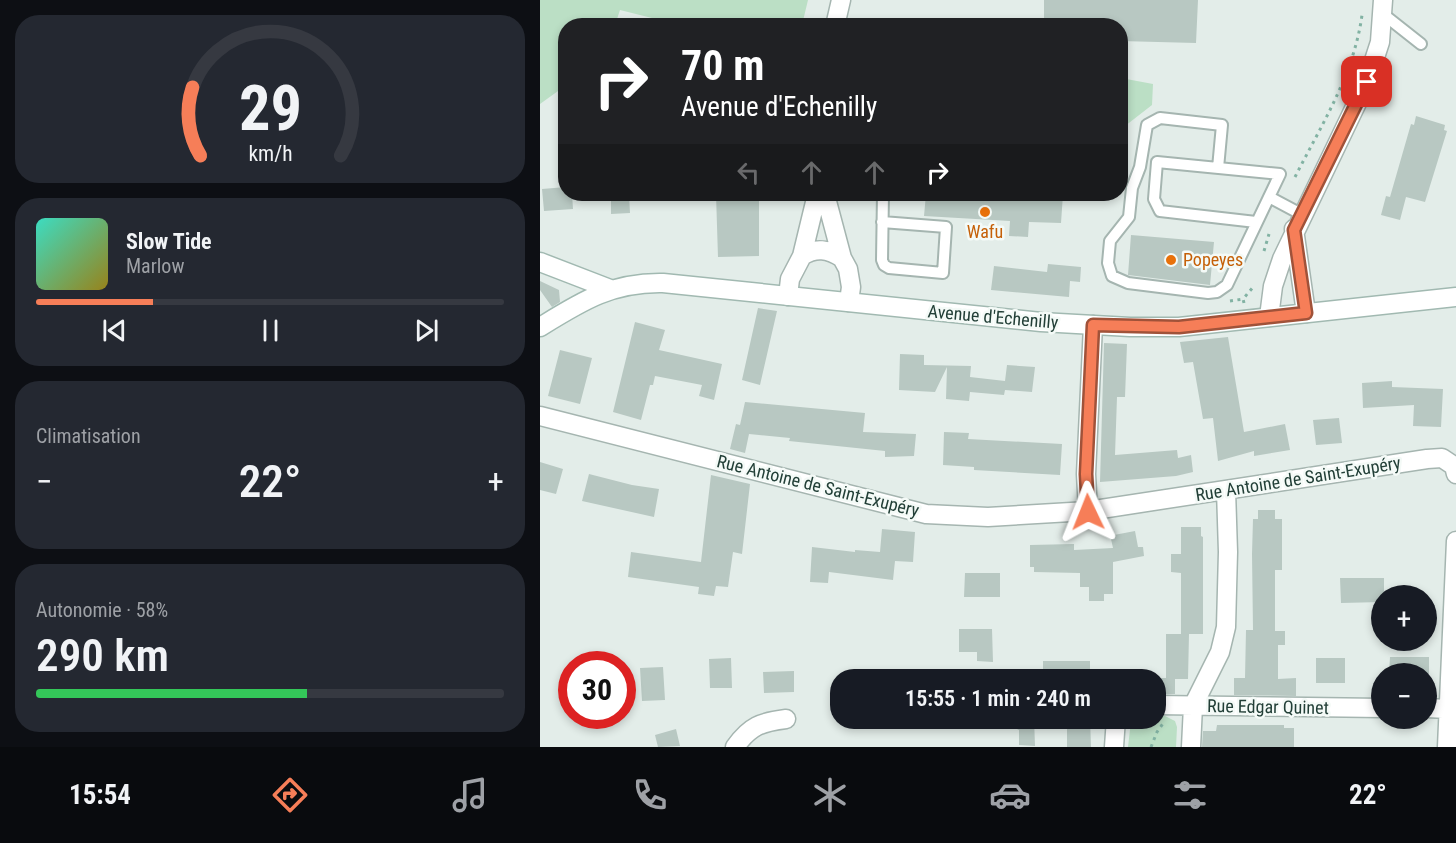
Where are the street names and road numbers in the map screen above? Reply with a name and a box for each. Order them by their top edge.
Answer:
street label: Avenue d'Echenilly [927,300,1060,333]
street label: Rue Antoine de Saint-Exupéry [715,450,922,521]
street label: Rue Antoine de Saint-Exupéry [1194,452,1403,505]
street label: Rue Edgar Quinet [1207,695,1329,718]

